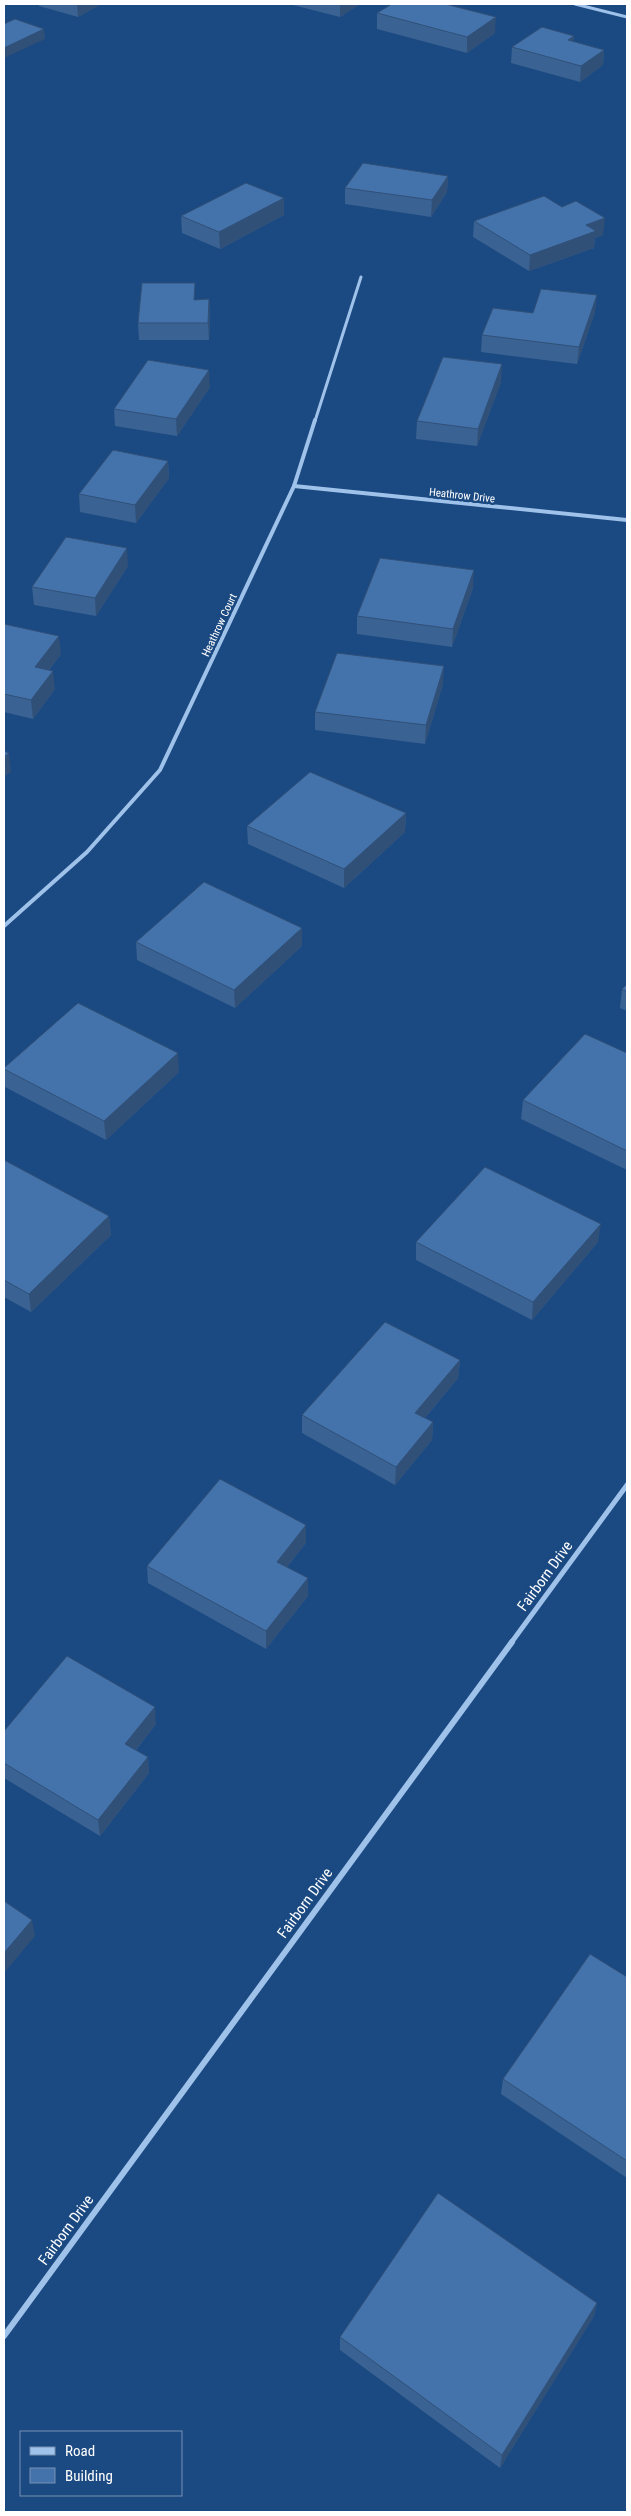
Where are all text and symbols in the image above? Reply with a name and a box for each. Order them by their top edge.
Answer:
street label: Heathrow Drive [428,486,496,505]
street label: Heathrow Court [199,592,240,659]
street label: Fairborn Drive [514,1537,576,1615]
street label: Fairborn Drive [274,1864,336,1942]
street label: Fairborn Drive [35,2191,97,2269]
legend [20,2431,182,2496]
text: Road [65,2442,95,2460]
text: Building [65,2467,113,2485]

